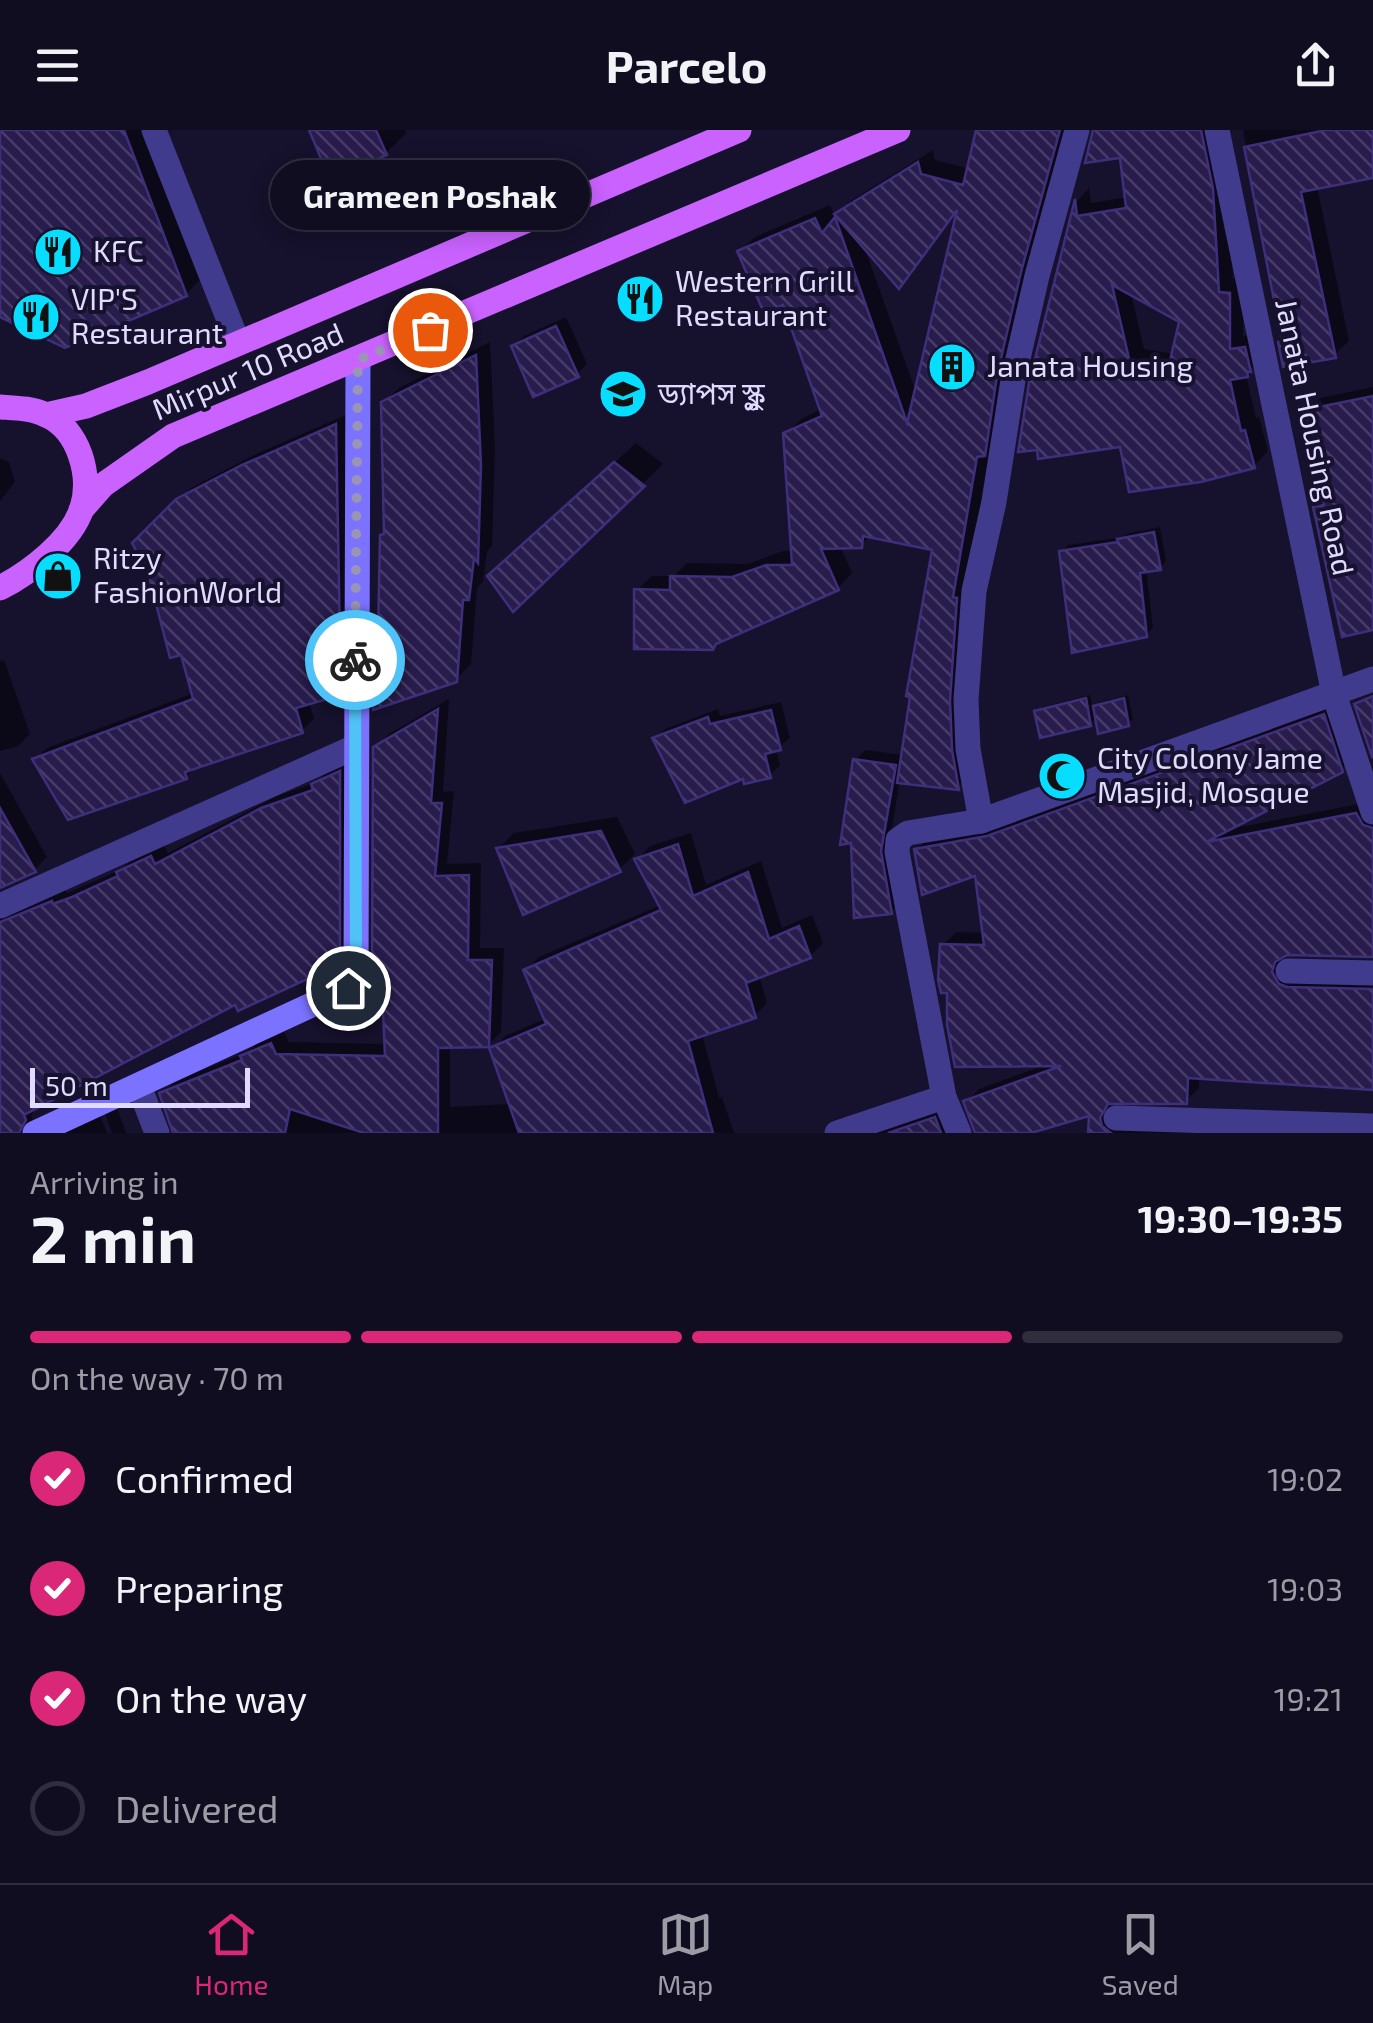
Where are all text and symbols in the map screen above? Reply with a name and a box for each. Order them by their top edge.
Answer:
icon: menu [30,38,85,93]
text: Parcelo [606,38,767,92]
icon: share [1288,38,1343,93]
callout: Grameen Poshak [270,160,590,230]
text: Grameen Poshak [303,176,557,214]
restaurant icon: KFC [32,226,84,278]
place label: KFC [93,232,144,268]
place label: Western Grill Restaurant [675,262,854,332]
restaurant icon: Western Grill Restaurant [614,273,666,325]
place label: VIP'S Restaurant [71,280,223,350]
pin [388,288,473,373]
restaurant icon: VIP'S Restaurant [10,291,62,343]
street label: Janata Housing Road [1269,295,1363,578]
icon: bag [403,303,458,358]
street label: Mirpur 10 Road [146,314,348,427]
building icon: Janata Housing [926,341,978,393]
place label: Janata Housing [987,347,1193,383]
school or university icon: ড্যাপস স্কুল [597,368,649,420]
place label: ড্যাপস স্কুল [657,374,765,411]
place label: Ritzy FashionWorld [93,539,282,609]
shop icon: Ritzy FashionWorld [32,550,84,602]
courier [305,610,405,710]
icon: bike [328,633,383,688]
place label: City Colony Jame Masjid, Mosque [1097,739,1323,809]
mosque icon: City Colony Jame Masjid, Mosque [1036,750,1088,802]
pin [306,946,391,1031]
icon: home [321,961,376,1016]
scale bar [30,1063,250,1108]
text: 50 m [45,1068,108,1102]
text: Arriving in [30,1162,179,1200]
text: 19:30–19:35 [1138,1195,1343,1241]
text: 2 min [30,1198,196,1276]
text: On the way · 70 m [30,1358,284,1396]
icon: check [30,1451,85,1506]
text: Confirmed [115,1455,294,1501]
text: 19:02 [1267,1459,1343,1497]
icon: check [30,1561,85,1616]
text: Preparing [115,1565,283,1611]
text: 19:03 [1267,1569,1343,1607]
icon: check [30,1671,85,1726]
text: On the way [115,1675,307,1721]
text: 19:21 [1274,1679,1343,1717]
text: Delivered [115,1785,279,1831]
tab: Home [194,1907,268,2001]
tab: Map [657,1907,713,2001]
tab: Saved [1102,1907,1179,2001]

